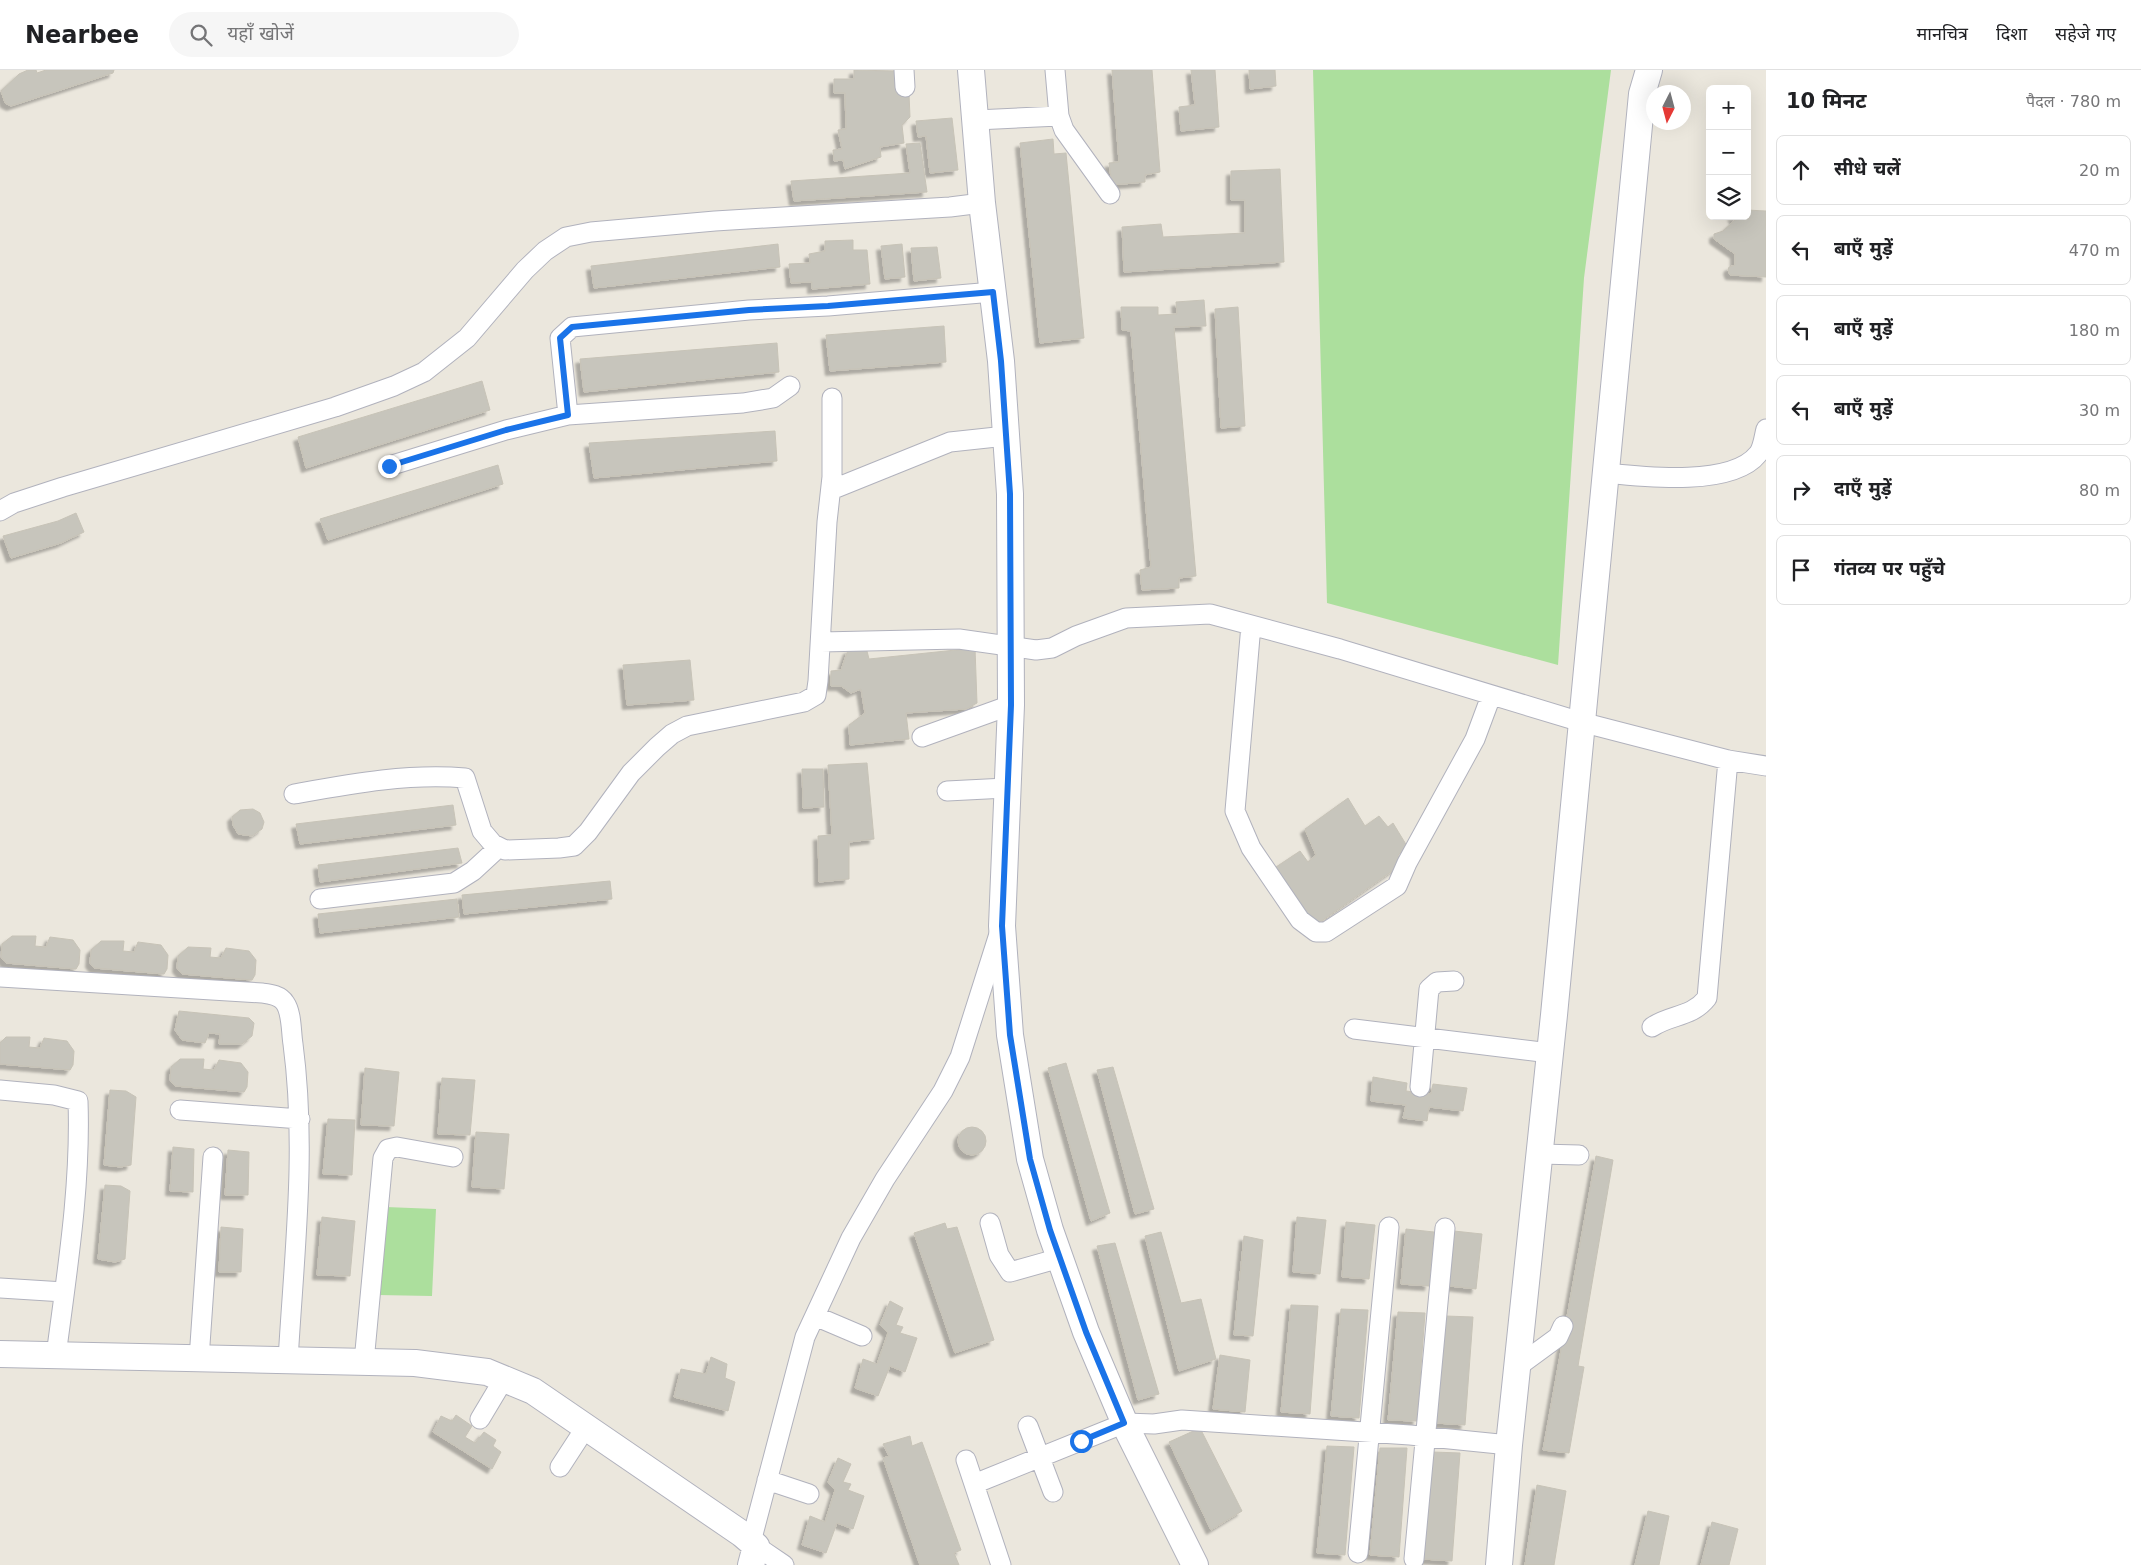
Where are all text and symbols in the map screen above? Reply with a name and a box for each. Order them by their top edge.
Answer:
search box [169,12,519,57]
text: Nearbee [25,21,139,49]
icon: search [187,21,215,49]
text: यहाँ खोजें [227,22,294,44]
text: मानचित्र [1917,23,1968,44]
text: दिशा [1996,23,2027,44]
text: सहेजे गए [2055,23,2116,44]
north arrow [1646,85,1691,130]
map controls [1706,85,1751,220]
button: + [1706,85,1751,130]
text: 10 मिनट [1786,89,1867,113]
text: पैदल · 780 m [2026,92,2121,111]
button: − [1706,130,1751,175]
icon: ahead [1787,156,1815,184]
text: सीधे चलें [1834,157,1901,179]
text: 20 m [2079,161,2120,180]
button: layers [1706,175,1751,220]
icon: left [1787,236,1815,264]
text: बाएँ मुड़ें [1834,237,1893,259]
text: 470 m [2069,241,2120,260]
icon: left [1787,316,1815,344]
text: बाएँ मुड़ें [1834,317,1893,339]
text: 180 m [2069,321,2120,340]
icon: left [1787,396,1815,424]
text: बाएँ मुड़ें [1834,397,1893,419]
text: 30 m [2079,401,2120,420]
route end [378,455,401,478]
icon: right [1787,476,1815,504]
text: दाएँ मुड़ें [1834,477,1892,499]
text: 80 m [2079,481,2120,500]
icon: arrive [1787,556,1815,584]
text: गंतव्य पर पहुँचे [1834,557,1945,579]
route start [1070,1430,1093,1453]

